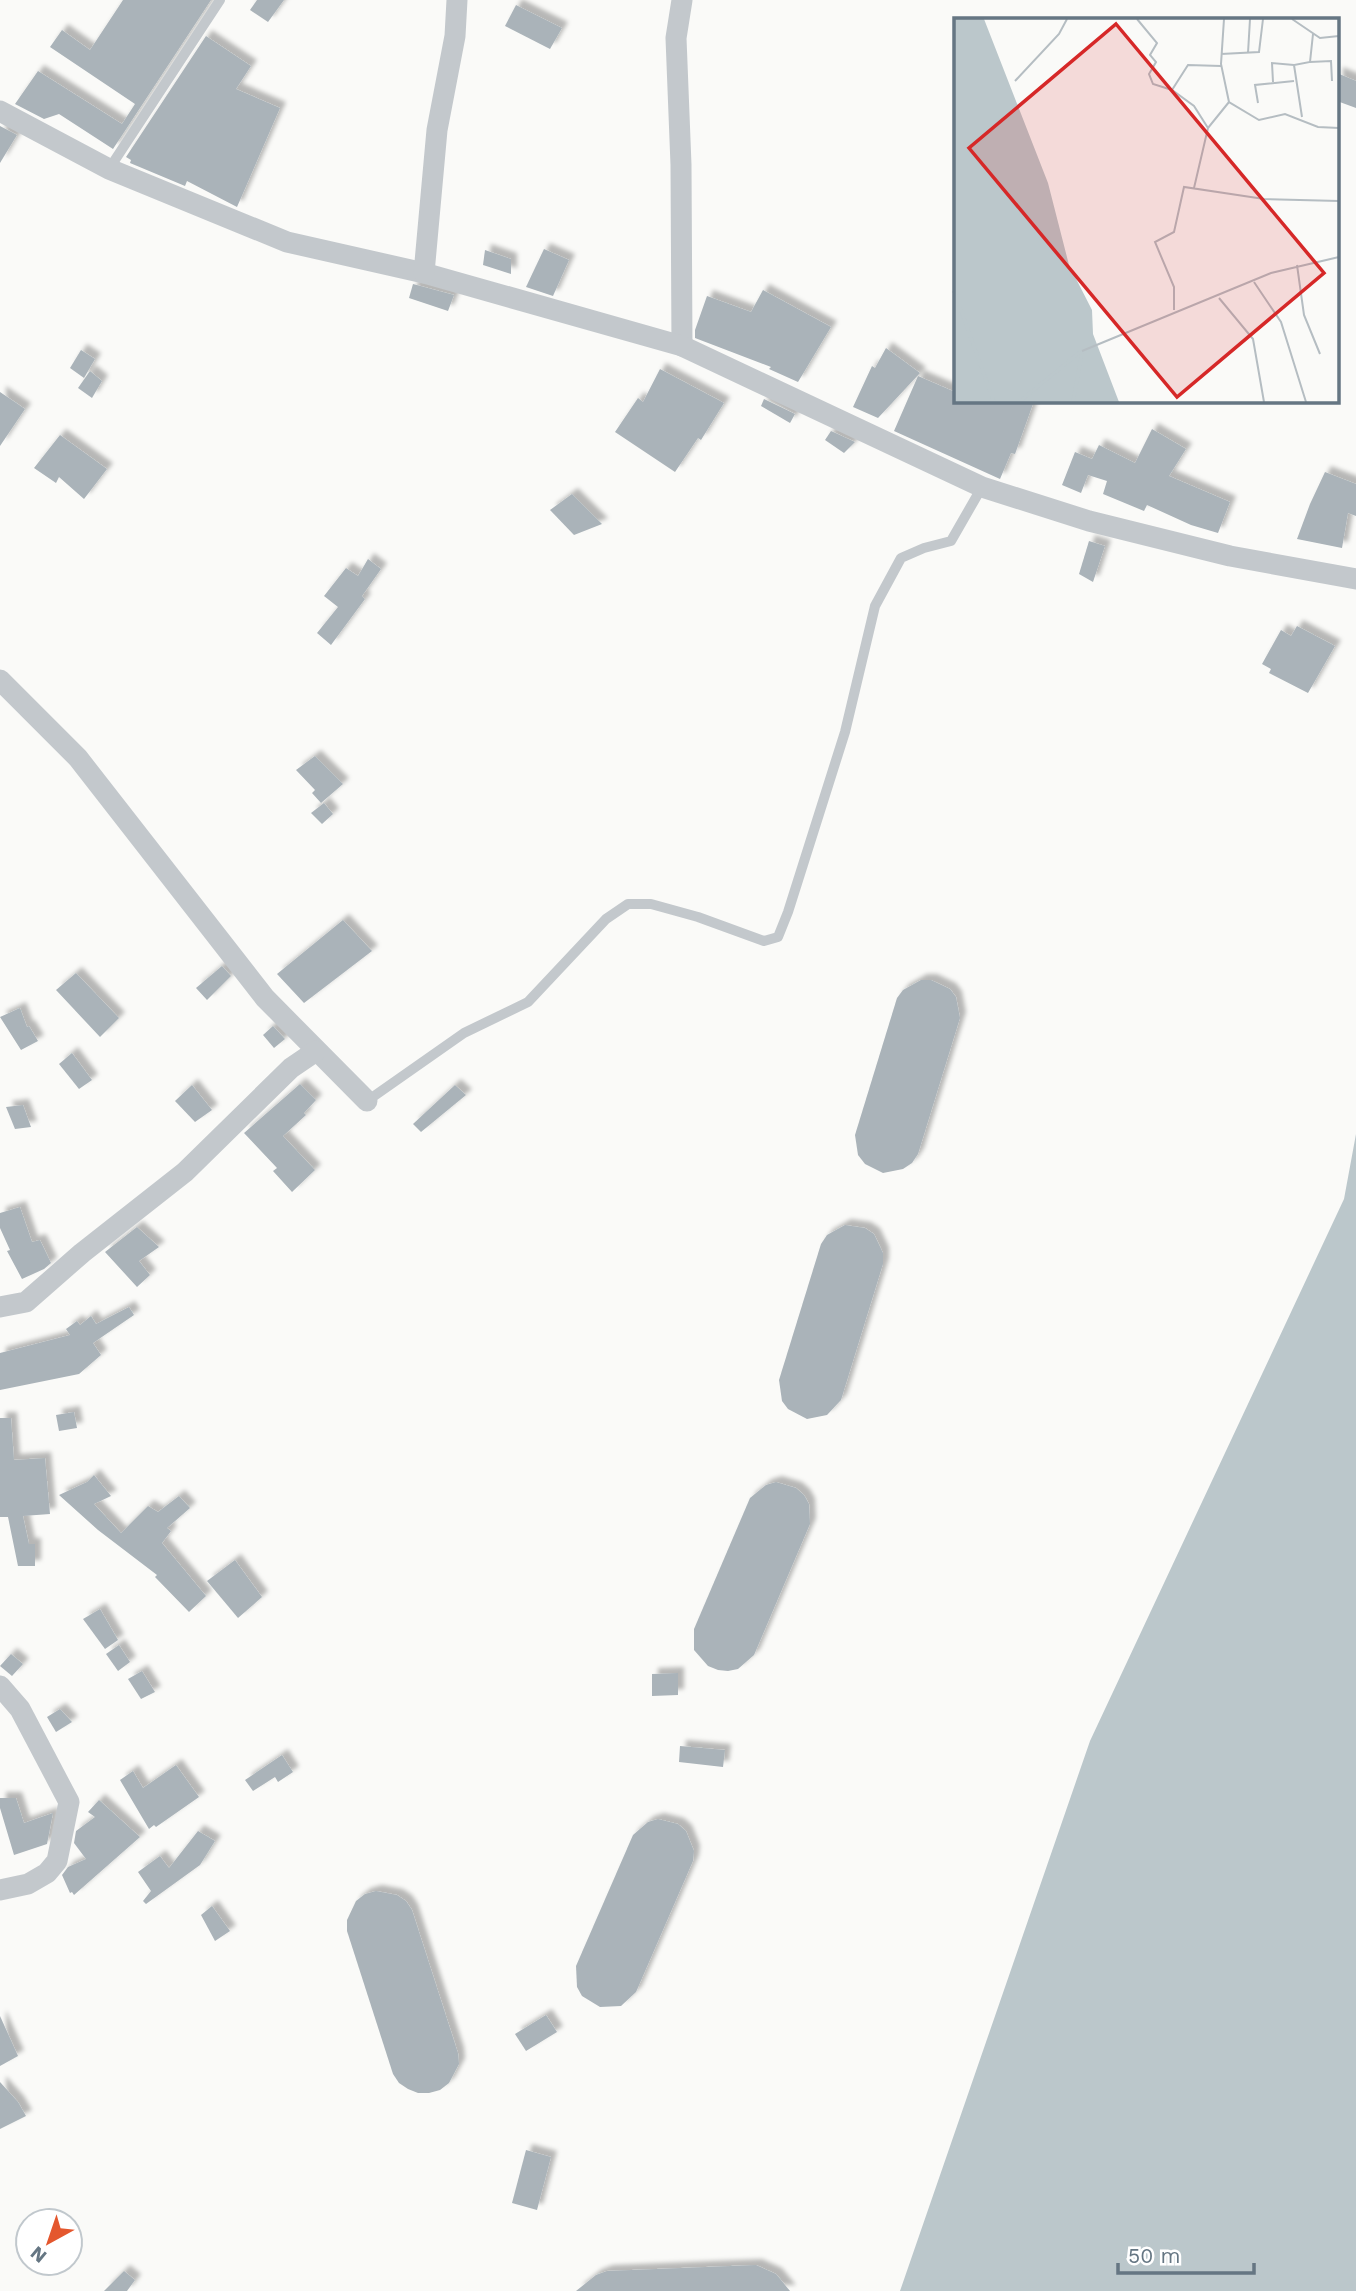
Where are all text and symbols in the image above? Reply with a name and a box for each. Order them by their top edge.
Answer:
inset map [954,18,1338,402]
north arrow [14,2207,84,2277]
scale bar [1118,2232,1254,2276]
text: N [26,2241,51,2268]
text: 50 m [1128,2243,1180,2268]

